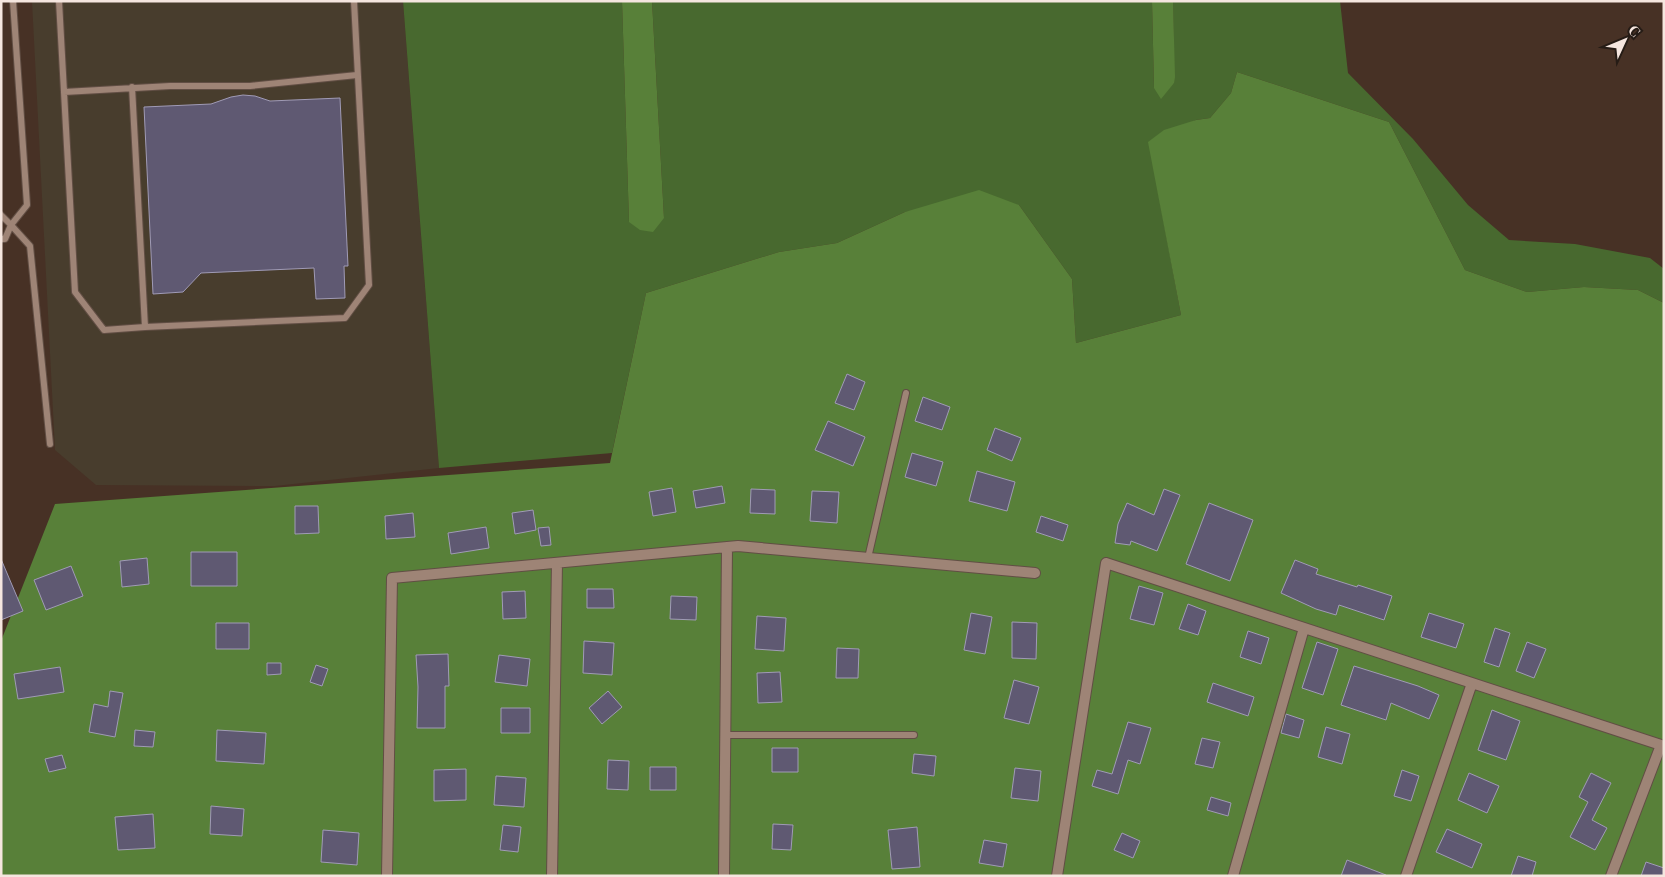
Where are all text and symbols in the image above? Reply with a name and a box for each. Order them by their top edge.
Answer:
north arrow [1600,15,1650,65]
text: С [1624,20,1645,41]

